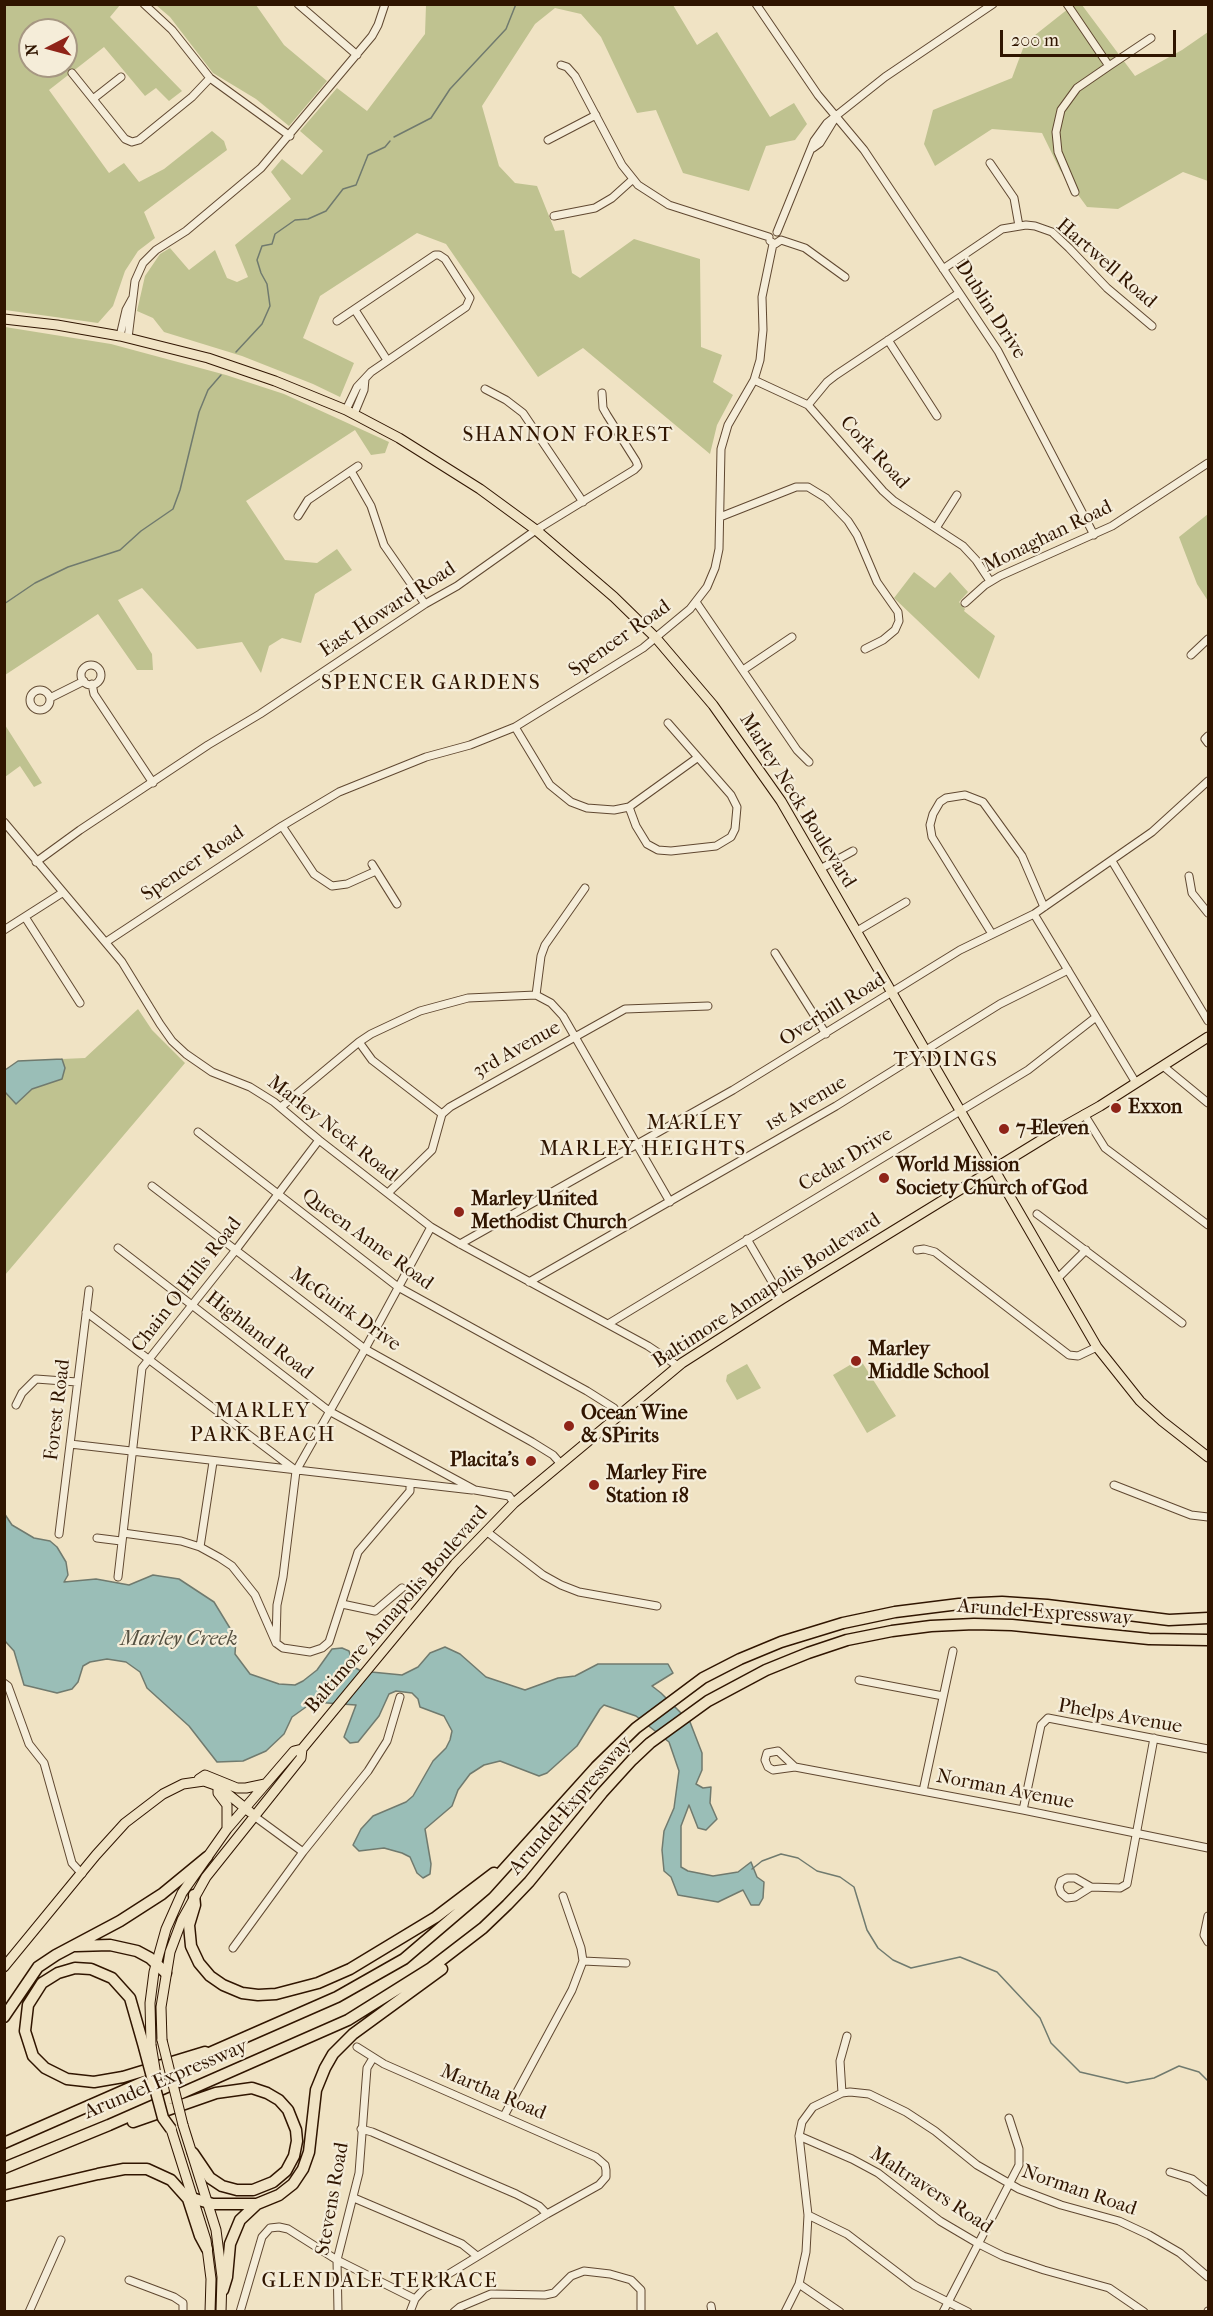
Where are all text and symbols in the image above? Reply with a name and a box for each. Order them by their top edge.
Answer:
north arrow [18,18,78,78]
scale bar [1003,18,1178,56]
text: 200 m [1011,30,1059,51]
text: N [22,43,42,57]
street label: Hartwell Road [1051,214,1161,314]
street label: Dublin Drive [949,256,1031,364]
street label: Cork Road [834,412,914,494]
district label: SHANNON FOREST [462,423,674,449]
street label: Monaghan Road [980,495,1116,579]
street label: East Howard Road [315,557,461,663]
street label: Spencer Road [565,595,675,683]
district label: SPENCER GARDENS [321,671,541,697]
street label: Marley Neck Boulevard [733,709,861,893]
street label: Spencer Road [137,821,249,907]
street label: Overhill Road [775,968,891,1052]
street label: 3rd Avenue [469,1016,565,1084]
district label: TYDINGS [894,1048,998,1074]
street label: Marley Neck Road [262,1071,402,1187]
street label: 1st Avenue [761,1071,851,1137]
place label: Exxon [1128,1096,1182,1120]
marker: Exxon [1109,1101,1123,1115]
district label: MARLEY [647,1111,743,1137]
place label: 7-Eleven [1016,1117,1089,1141]
marker: 7-Eleven [997,1122,1011,1136]
street label: Cedar Drive [795,1123,897,1197]
district label: MARLEY HEIGHTS [539,1137,747,1163]
place label: World Mission Society Church of God [896,1154,1088,1201]
marker: World Mission Society Church of God [877,1171,891,1185]
street label: Queen Anne Road [296,1184,438,1296]
place label: Marley United Methodist Church [471,1188,627,1235]
marker: Marley United Methodist Church [452,1205,466,1219]
street label: Baltimore Annapolis Boulevard [649,1208,885,1374]
street label: Chain O Hills Road [127,1213,247,1357]
street label: McGuirk Drive [285,1263,405,1357]
street label: Highland Road [201,1287,317,1385]
place label: Marley Middle School [868,1338,989,1385]
marker: Marley Middle School [849,1354,863,1368]
street label: Forest Road [40,1358,76,1462]
district label: MARLEY PARK BEACH [190,1399,336,1449]
place label: Ocean Wine & SPirits [581,1402,688,1449]
marker: Ocean Wine & SPirits [562,1419,576,1433]
place label: Placita's [450,1449,519,1473]
marker: Placita's [524,1454,538,1468]
place label: Marley Fire Station 18 [606,1462,707,1509]
marker: Marley Fire Station 18 [587,1478,601,1492]
street label: Baltimore Annapolis Boulevard [300,1501,494,1719]
street label: Arundel Expressway [957,1595,1133,1631]
water label: Marley Creek [120,1627,238,1653]
street label: Phelps Avenue [1056,1694,1184,1740]
street label: Arundel Expressway [504,1732,638,1880]
street label: Norman Avenue [934,1765,1076,1815]
street label: Arundel Expressway [81,2035,251,2125]
street label: Martha Road [436,2060,550,2126]
street label: Stevens Road [311,2141,355,2257]
street label: Maltravers Road [865,2142,997,2240]
street label: Norman Road [1019,2160,1139,2222]
district label: GLENDALE TERRACE [262,2269,498,2295]

